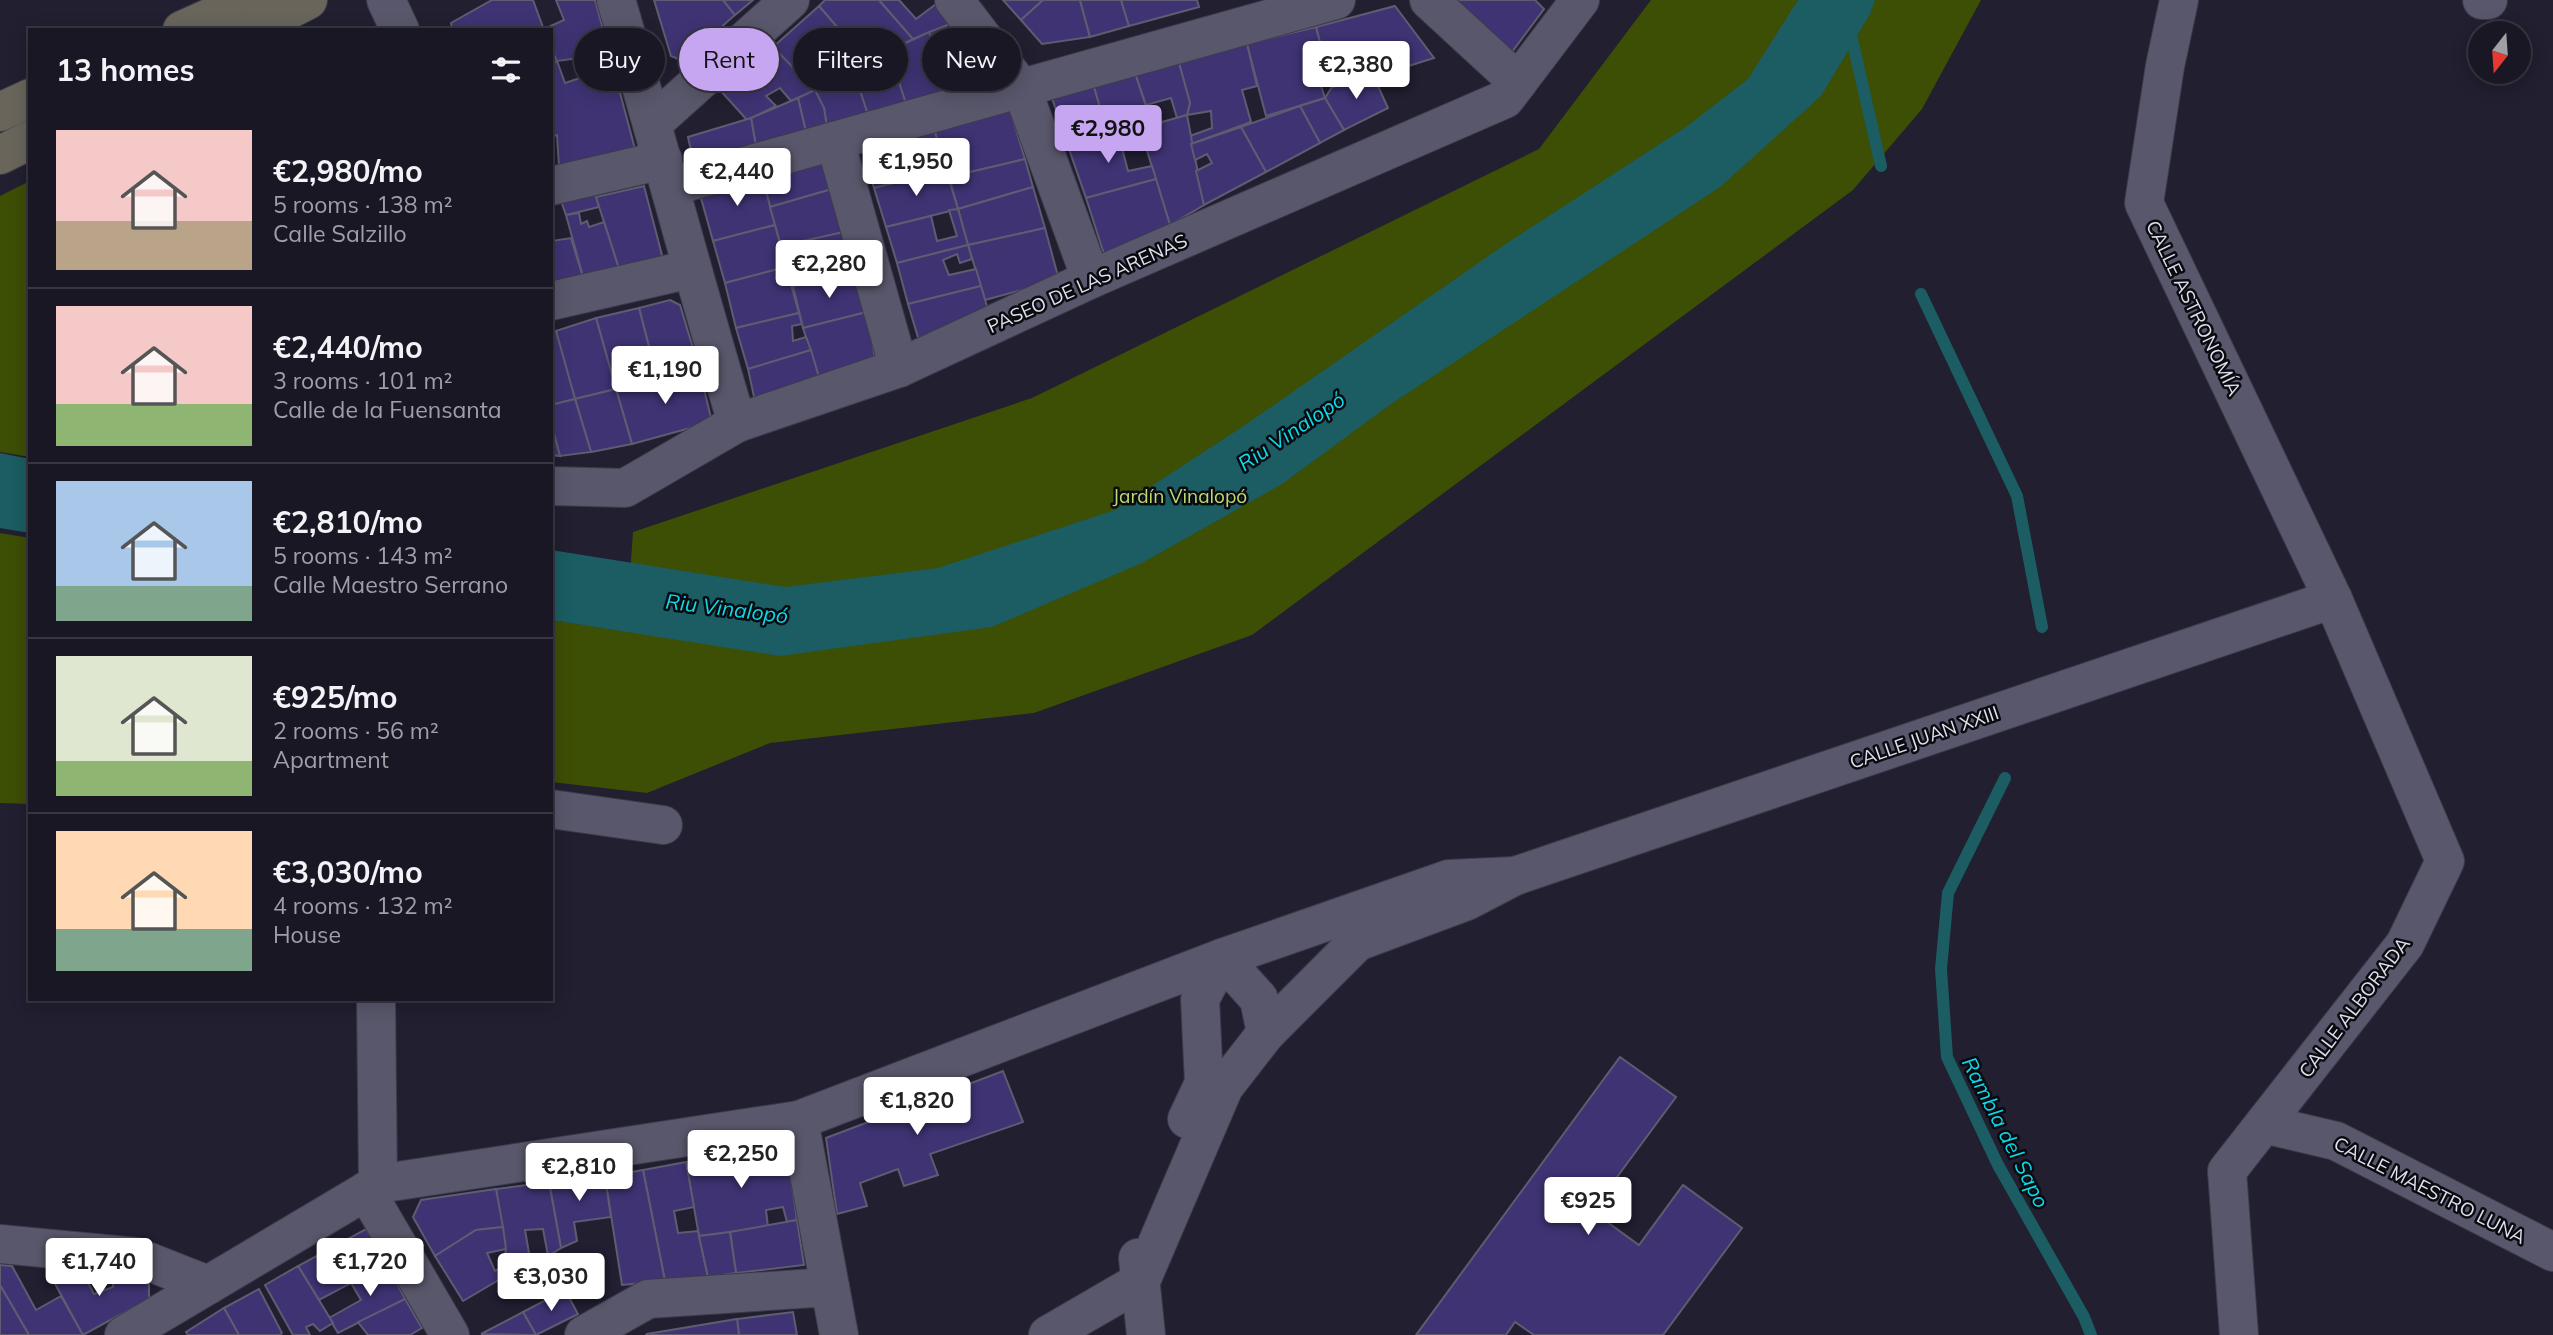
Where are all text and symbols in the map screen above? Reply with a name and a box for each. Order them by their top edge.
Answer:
north arrow [2468,21,2530,84]
map controls [2468,21,2531,84]
chip: Buy [574,28,665,91]
chip: Rent [679,28,779,91]
chip: Filters [793,28,908,91]
chip: New [922,28,1021,91]
pin: €2,380 [1299,42,1413,101]
text: €2,380 [1319,49,1393,78]
text: 13 homes [56,51,195,89]
icon: filters [487,51,525,89]
pin: €2,980 [1051,106,1165,165]
text: €2,980 [1071,113,1145,142]
pin: €1,950 [859,138,973,198]
text: €1,950 [879,146,953,175]
pin: €2,440 [680,148,794,208]
text: €2,980/mo [273,152,423,190]
text: €2,440 [700,156,774,185]
icon: home [112,158,196,242]
text: 5 rooms · 138 m² [273,190,453,219]
street label: CALLE ASTRONOMÍA [2141,216,2247,400]
text: Calle Salzillo [273,219,407,248]
street label: PASEO DE LAS ARENAS [983,228,1191,338]
pin: €2,280 [772,240,886,300]
text: €2,280 [792,248,866,277]
text: €2,440/mo [273,328,423,366]
icon: home [112,334,196,418]
pin: €1,190 [608,346,722,406]
text: €1,190 [628,354,702,383]
text: 3 rooms · 101 m² [273,366,453,395]
water label: Riu Vinalopó [1233,386,1349,476]
text: Calle de la Fuensanta [273,395,502,424]
park label: Jardín Vinalopó [1113,484,1247,508]
text: €2,810/mo [273,503,423,541]
icon: home [112,509,196,593]
text: 5 rooms · 143 m² [273,541,453,570]
text: Calle Maestro Serrano [273,570,508,599]
water label: Riu Vinalopó [664,588,790,628]
text: €925/mo [273,678,397,716]
icon: home [112,684,196,768]
street label: CALLE JUAN XXIII [1846,700,2002,774]
text: 2 rooms · 56 m² [273,716,439,745]
text: Apartment [273,745,389,774]
text: €3,030/mo [273,853,423,891]
icon: home [112,859,196,943]
text: 4 rooms · 132 m² [273,891,453,920]
text: House [273,920,341,949]
street label: CALLE ALBORADA [2293,932,2415,1082]
water label: Rambla del Sapo [1957,1052,2055,1212]
pin: €1,820 [860,1078,974,1137]
text: €1,820 [880,1085,954,1114]
pin: €2,250 [684,1130,798,1190]
street label: CALLE MAESTRO LUNA [2330,1131,2530,1249]
text: €2,250 [704,1138,778,1167]
pin: €2,810 [522,1144,636,1203]
text: €2,810 [542,1151,616,1180]
pin: €925 [1547,1178,1629,1237]
text: €925 [1560,1185,1616,1214]
pin: €1,740 [42,1238,156,1298]
pin: €1,720 [313,1238,427,1298]
text: €1,740 [62,1246,136,1275]
text: €1,720 [333,1246,407,1275]
pin: €3,030 [494,1254,608,1313]
text: €3,030 [514,1261,588,1290]

